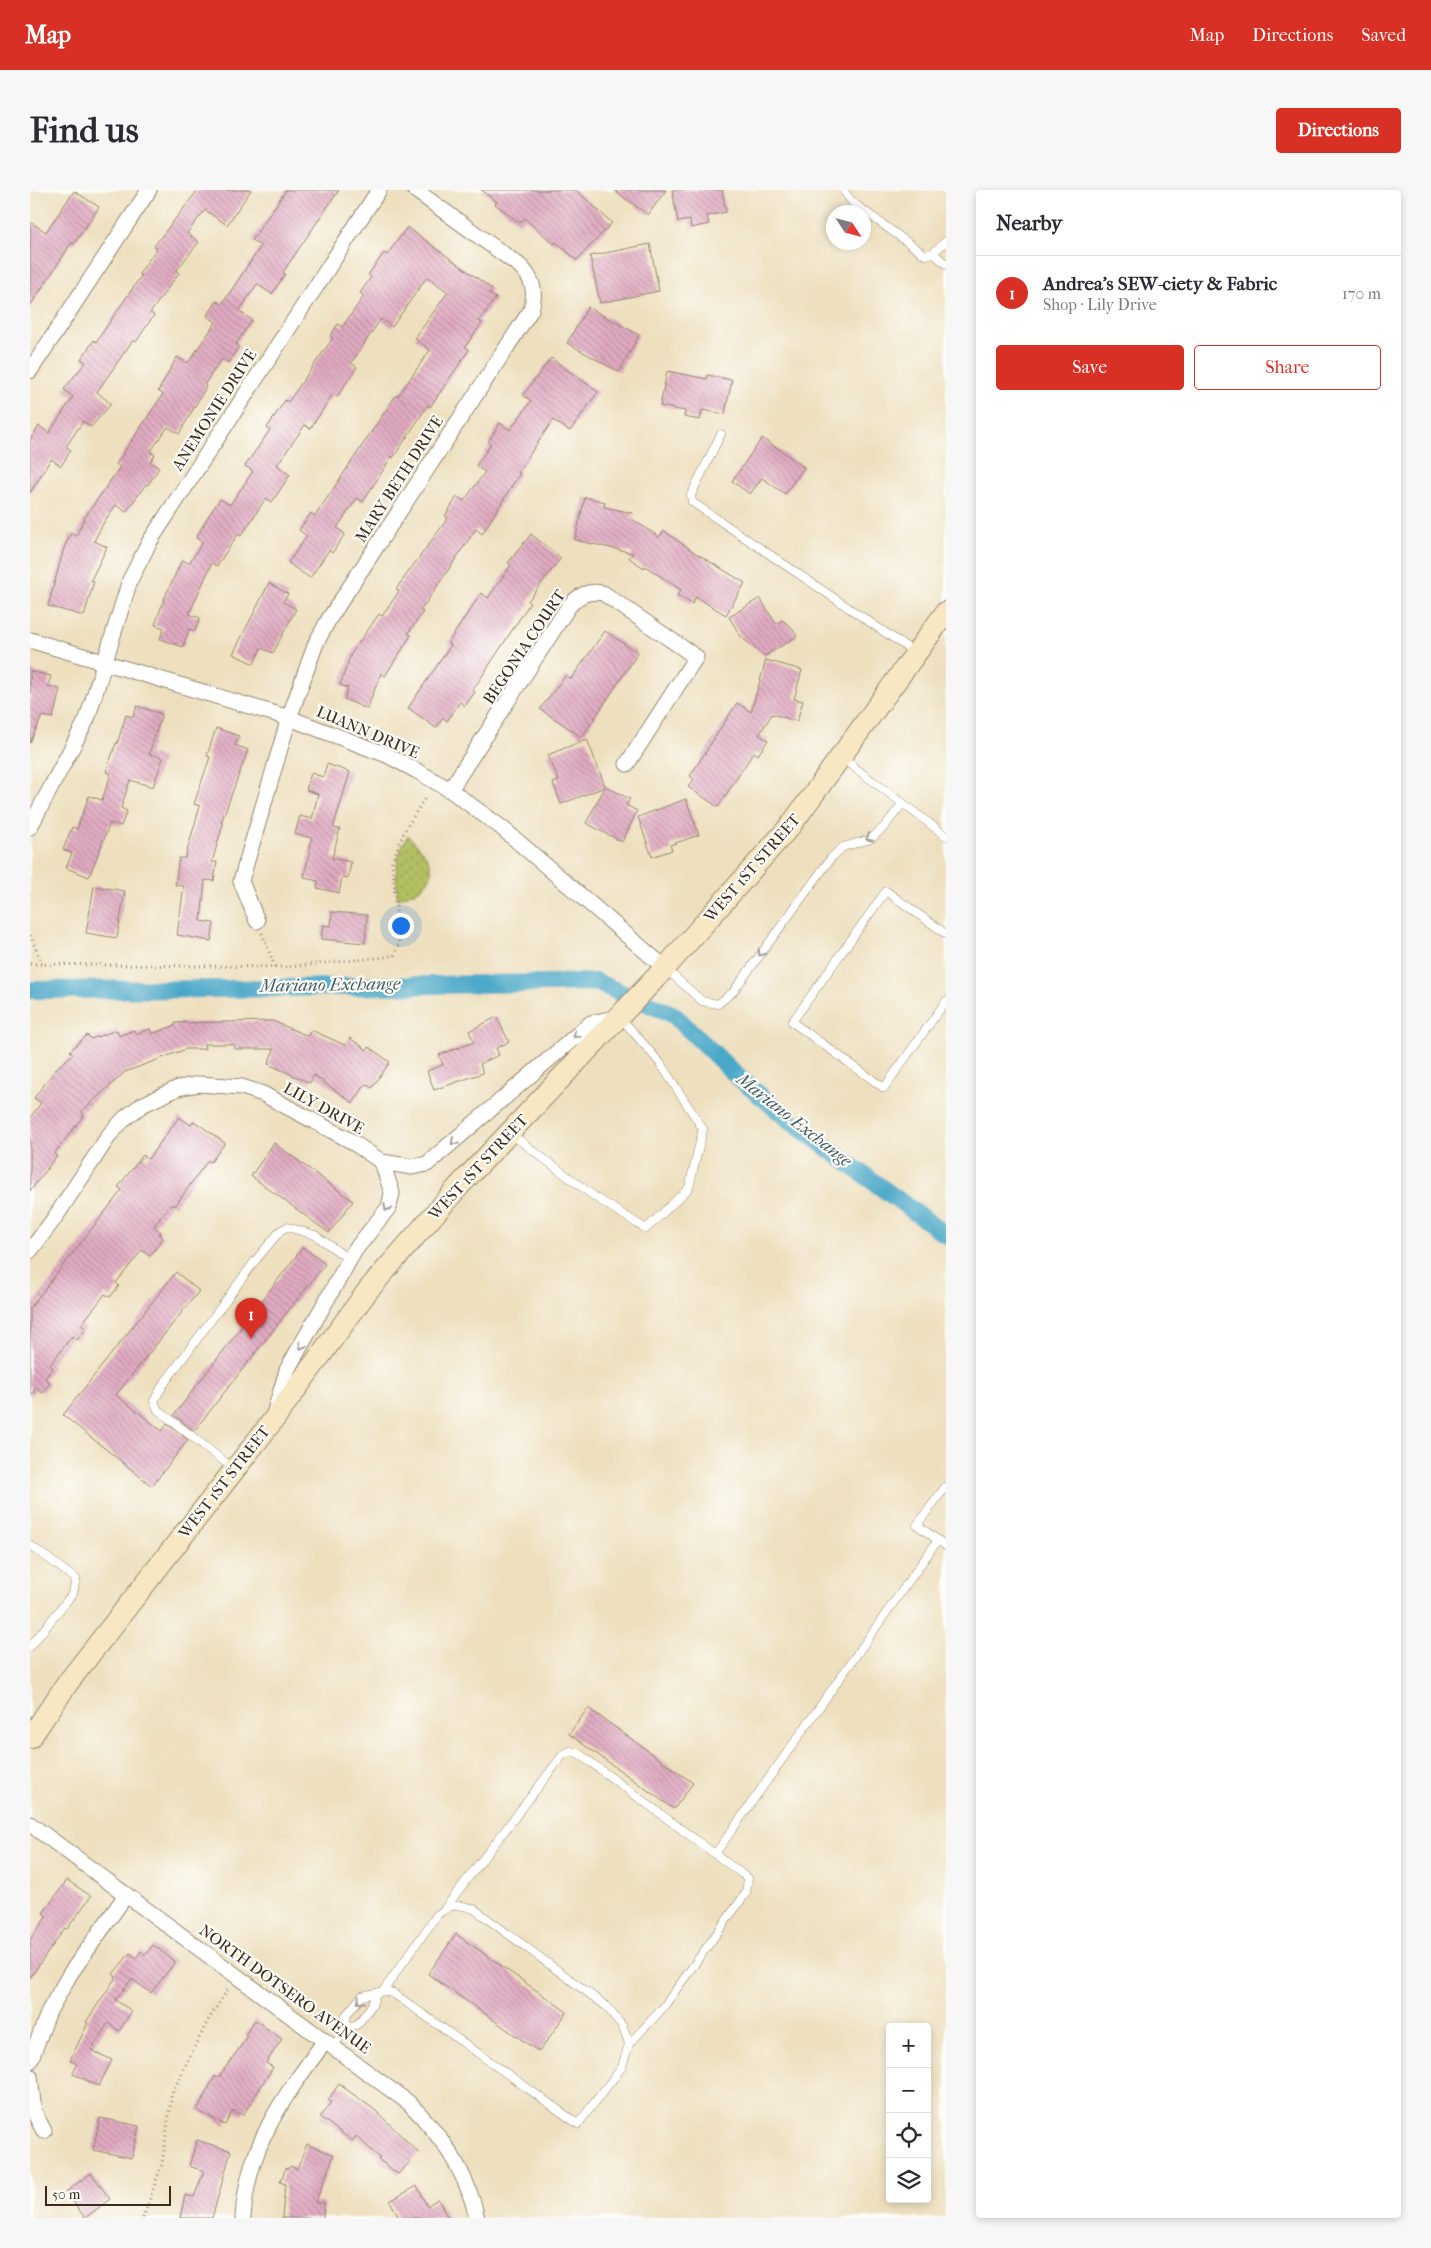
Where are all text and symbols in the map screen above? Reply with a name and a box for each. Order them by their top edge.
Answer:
text: Map [25,21,71,49]
text: Map [1190,25,1224,46]
text: Directions [1252,25,1333,46]
text: Saved [1361,25,1406,46]
button: Directions [1276,108,1401,153]
text: Find us [30,110,139,151]
north arrow [826,205,871,250]
text: Nearby [996,211,1062,235]
text: Andrea's SEW-ciety & Fabric [1043,273,1277,295]
text: 1 [1009,284,1015,303]
text: 170 m [1342,284,1381,303]
text: Shop · Lily Drive [1043,295,1157,314]
button: Save [996,345,1184,390]
button: Share [1194,345,1381,390]
street label: ANEMONIE DRIVE [167,346,260,475]
street label: MARY BETH DRIVE [351,412,447,546]
street label: BEGONIA COURT [479,586,569,708]
street label: LUANN DRIVE [314,702,423,762]
street label: WEST 1ST STREET [699,810,804,927]
one-way arrow [866,832,875,842]
your location [388,913,414,939]
one-way arrow [759,947,767,956]
water label: Mariano Exchange [258,973,401,997]
one-way arrow [573,1030,582,1038]
water label: Mariano Exchange [731,1067,856,1172]
street label: LILY DRIVE [280,1078,368,1138]
street label: WEST 1ST STREET [424,1110,532,1224]
one-way arrow [450,1136,459,1145]
one-way arrow [383,1202,393,1211]
pin: 1 [235,1298,267,1339]
one-way arrow [298,1340,308,1349]
street label: WEST 1ST STREET [174,1422,274,1543]
street label: NORTH DOTSERO AVENUE [196,1920,375,2058]
one-way arrow [356,1995,365,2004]
map controls [886,2023,931,2203]
button: + [886,2023,931,2068]
button: − [886,2068,931,2113]
button: locate [886,2113,931,2158]
button: layers [886,2158,931,2203]
scale bar [45,2183,171,2206]
text: 50 m [52,2186,80,2203]

